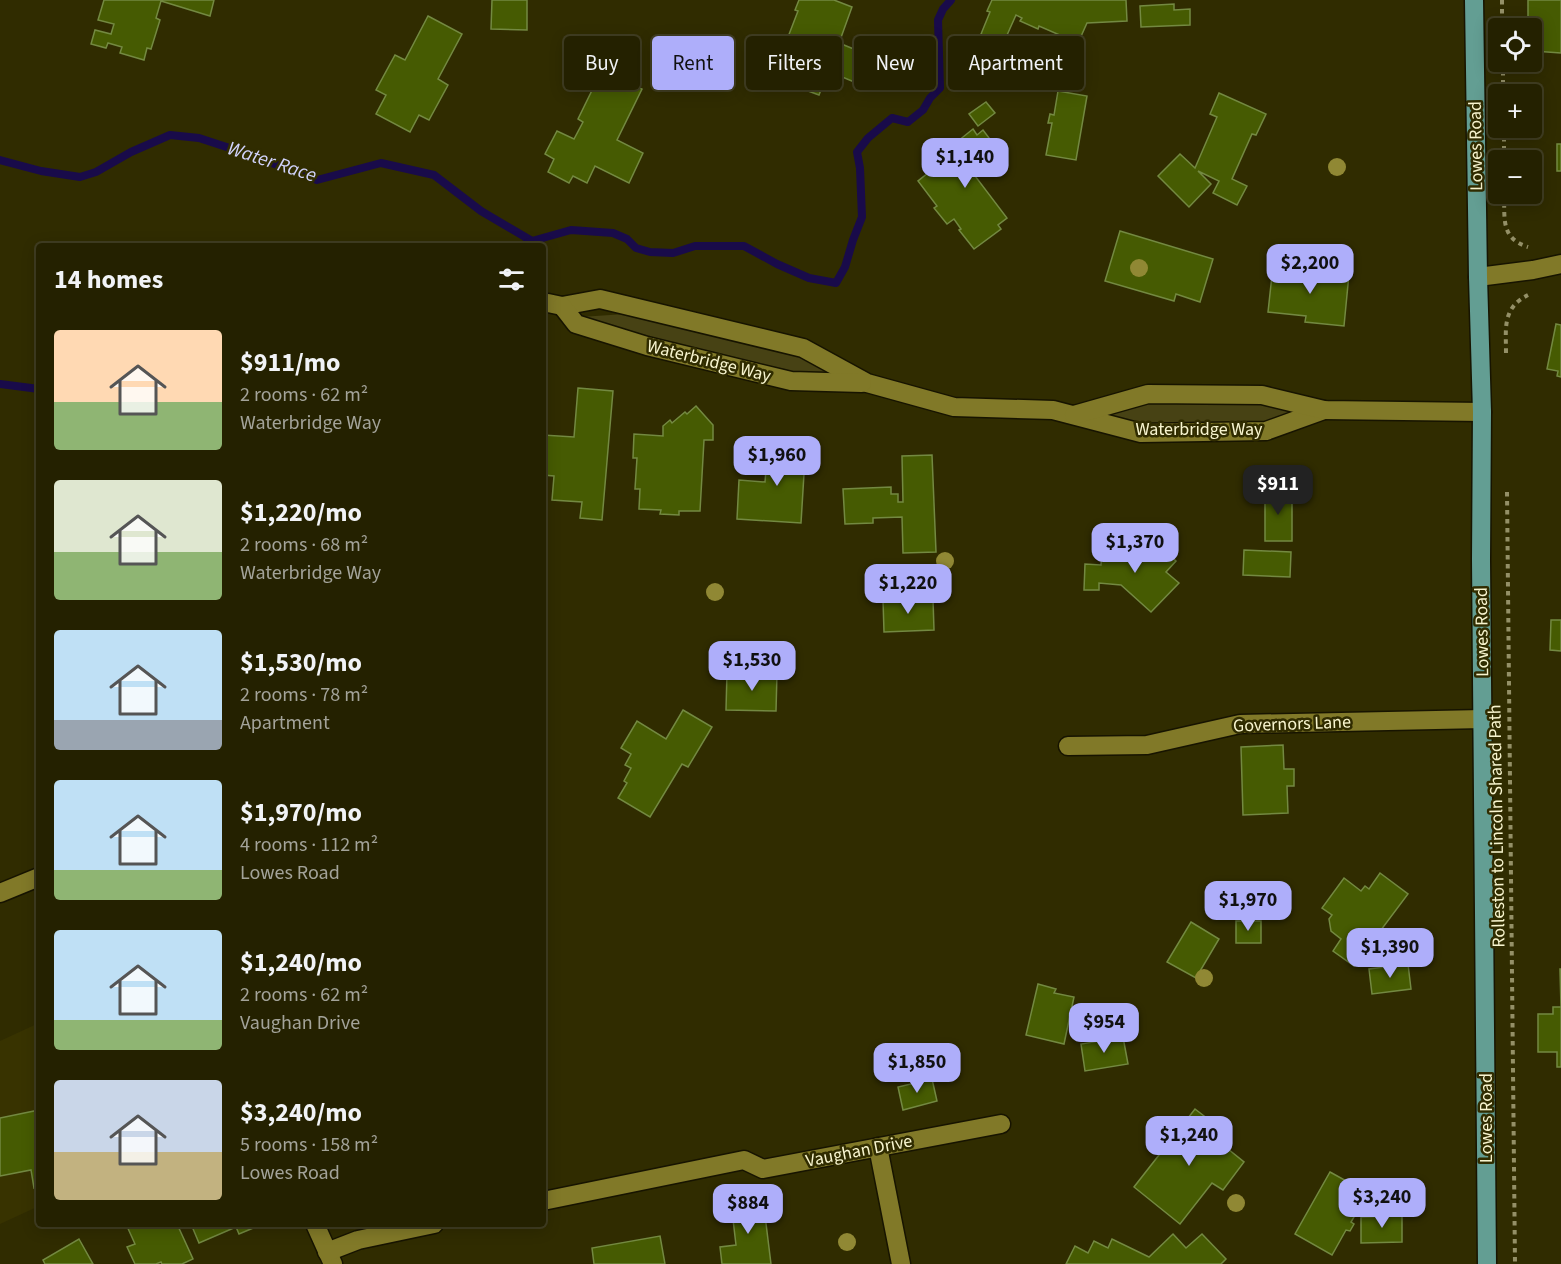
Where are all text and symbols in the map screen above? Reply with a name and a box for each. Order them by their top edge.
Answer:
map controls [1488,18,1542,204]
button: locate [1488,18,1542,72]
chip: Buy [564,36,640,90]
chip: Rent [652,36,734,90]
chip: Filters [746,36,842,90]
chip: New [854,36,936,90]
chip: Apartment [948,36,1084,90]
button: + [1488,84,1542,138]
street label: Lowes Road [1463,101,1489,191]
water label: Water Race [224,134,320,190]
pin: $1,140 [916,138,1014,189]
text: $1,140 [936,143,994,171]
button: − [1488,150,1542,204]
pin: $2,200 [1261,244,1359,295]
text: $2,200 [1281,249,1339,277]
text: 14 homes [54,261,163,298]
icon: filters [495,263,528,296]
street label: Waterbridge Way [644,334,774,389]
text: $911/mo [240,344,340,381]
icon: home [102,354,174,426]
text: 2 rooms · 62 m² [240,381,368,409]
text: Waterbridge Way [240,409,381,437]
street label: Waterbridge Way [1136,417,1263,442]
pin: $1,960 [728,436,826,487]
text: $1,960 [748,441,806,469]
pin: $911 [1242,465,1314,516]
text: $911 [1257,470,1299,498]
text: $1,220/mo [240,494,362,531]
icon: home [102,504,174,576]
pin: $1,370 [1086,523,1184,574]
text: $1,370 [1106,528,1164,556]
text: 2 rooms · 68 m² [240,531,368,559]
text: Waterbridge Way [240,559,381,587]
pin: $1,220 [859,564,957,615]
text: $1,220 [879,569,937,597]
street label: Lowes Road [1469,587,1495,677]
pin: $1,530 [703,641,801,692]
text: $1,530/mo [240,644,362,681]
text: $1,530 [723,646,781,674]
icon: home [102,654,174,726]
text: 2 rooms · 78 m² [240,681,368,709]
street label: Rolleston to Lincoln Shared Path [1482,704,1512,948]
text: Apartment [240,709,330,737]
street label: Governors Lane [1233,709,1351,739]
text: $1,970/mo [240,794,362,831]
icon: home [102,804,174,876]
text: 4 rooms · 112 m² [240,831,378,859]
text: Lowes Road [240,859,340,887]
pin: $1,970 [1199,881,1297,932]
text: $1,970 [1219,886,1277,914]
pin: $1,390 [1341,928,1439,979]
text: $1,390 [1361,933,1419,961]
text: $1,240/mo [240,944,362,981]
icon: home [102,954,174,1026]
text: 2 rooms · 62 m² [240,981,368,1009]
pin: $954 [1068,1003,1140,1054]
text: $954 [1083,1008,1125,1036]
text: Vaughan Drive [240,1009,360,1037]
pin: $1,850 [868,1043,966,1094]
text: $1,850 [888,1048,946,1076]
street label: Lowes Road [1474,1073,1499,1163]
text: $3,240/mo [240,1094,362,1131]
icon: home [102,1104,174,1176]
pin: $1,240 [1140,1116,1238,1167]
text: $1,240 [1160,1121,1218,1149]
street label: Vaughan Drive [804,1128,915,1174]
text: 5 rooms · 158 m² [240,1131,378,1159]
text: Lowes Road [240,1159,340,1187]
pin: $3,240 [1333,1178,1431,1229]
text: $3,240 [1353,1183,1411,1211]
pin: $884 [712,1184,784,1235]
text: $884 [727,1189,769,1217]

